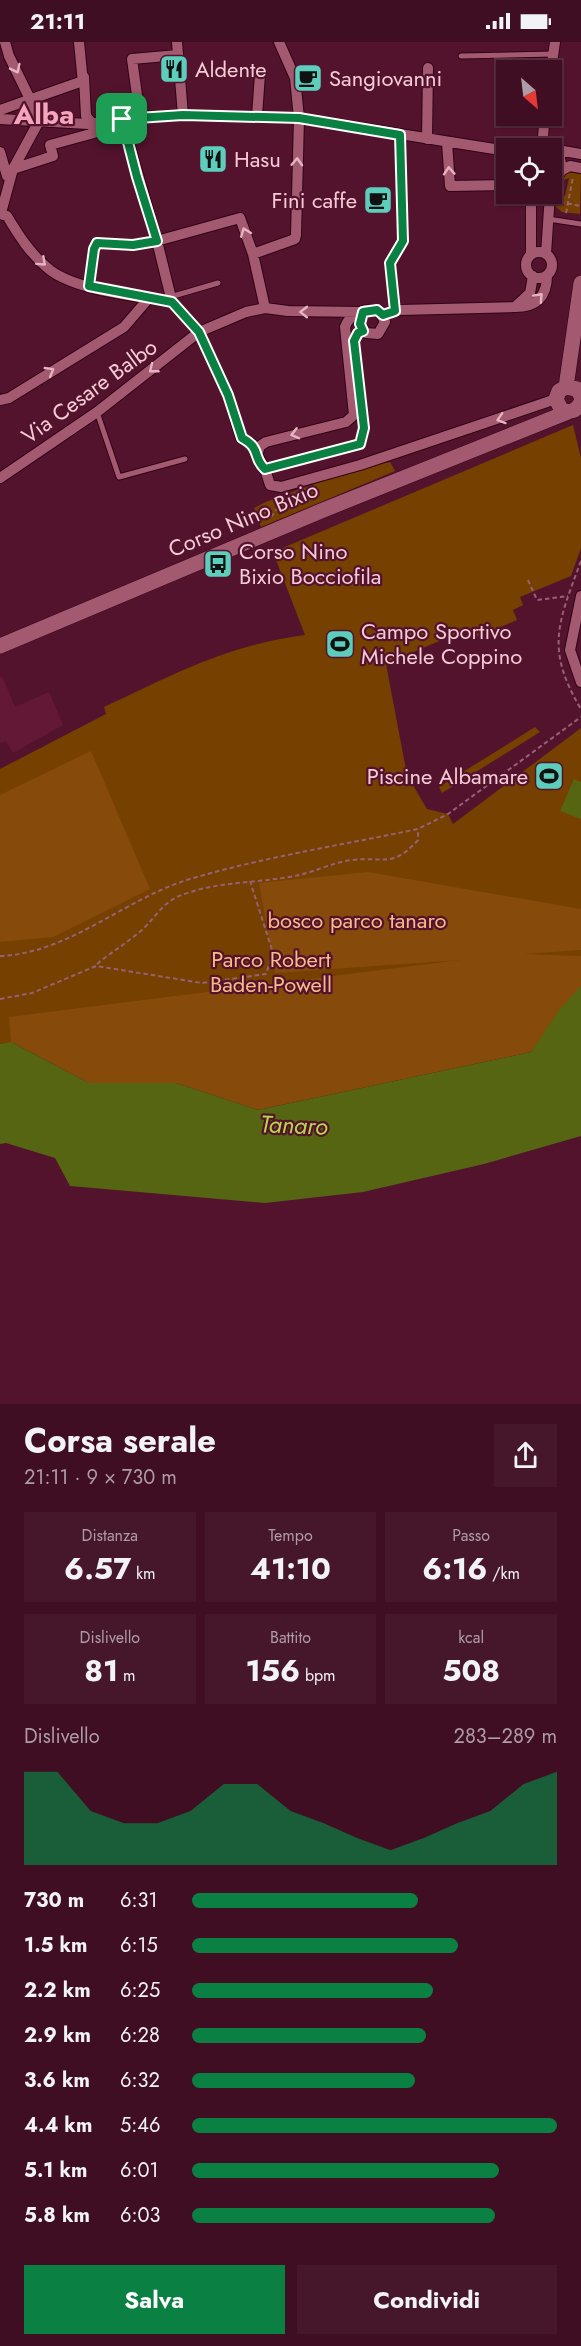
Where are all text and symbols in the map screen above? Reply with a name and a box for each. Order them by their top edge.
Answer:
text: 21:11 [30,5,85,37]
restaurant icon: Aldente [158,53,190,85]
place label: Aldente [195,53,267,85]
north arrow [496,60,562,126]
map controls [496,60,562,204]
one-way arrow [8,62,20,73]
cafe icon: Sangiovanni [292,62,324,94]
place label: Sangiovanni [329,62,442,94]
pin [96,93,147,144]
district label: Alba [13,94,74,135]
icon: arrive [105,102,138,135]
button: locate [496,138,562,204]
restaurant icon: Hasu [197,143,229,175]
place label: Hasu [234,143,281,175]
one-way arrow [290,157,303,166]
one-way arrow [443,167,456,176]
place label: Fini caffe [271,184,357,216]
cafe icon: Fini caffe [362,184,394,216]
one-way arrow [240,227,252,238]
one-way arrow [35,255,45,266]
one-way arrow [532,293,543,303]
one-way arrow [300,305,309,318]
street label: Via Cesare Balbo [15,331,163,451]
one-way arrow [149,362,160,373]
one-way arrow [44,366,54,378]
one-way arrow [496,411,507,424]
one-way arrow [290,427,300,440]
street label: Corso Nino Bixio [163,473,323,565]
place label: Corso Nino Bixio Bocciofila [239,535,381,592]
bus stop icon: Corso Nino Bixio Bocciofila [202,548,234,580]
place label: Campo Sportivo Michele Coppino [361,615,522,672]
sports icon: Campo Sportivo Michele Coppino [324,628,356,660]
place label: Piscine Albamare [367,760,528,792]
sports icon: Piscine Albamare [533,760,565,792]
park label: bosco parco tanaro [267,904,447,936]
park label: Parco Robert Baden-Powell [210,943,332,1000]
water label: Tanaro [260,1106,329,1144]
text: Corsa serale [24,1417,216,1464]
button: share [494,1424,557,1487]
text: 21:11 · 9 × 730 m [24,1463,177,1492]
text: Distanza [82,1524,138,1547]
text: Tempo [268,1524,313,1547]
text: Passo [452,1524,490,1547]
text: 6.57 [64,1547,131,1590]
text: 41:10 [250,1547,331,1590]
text: 6:16 [422,1547,487,1590]
text: km [131,1562,156,1585]
text: /km [487,1562,520,1585]
text: Dislivello [80,1626,140,1649]
text: Battito [270,1626,311,1649]
text: kcal [458,1626,484,1649]
text: 81 [84,1649,118,1692]
text: 156 [245,1649,300,1692]
text: 508 [442,1649,500,1692]
text: m [118,1664,136,1687]
text: bpm [300,1664,336,1687]
text: Dislivello [24,1722,100,1751]
text: 283–289 m [454,1722,557,1751]
text: 730 m [24,1886,84,1915]
text: 6:31 [120,1886,157,1915]
text: 1.5 km [24,1931,87,1960]
text: 6:15 [120,1931,158,1960]
text: 2.2 km [24,1976,91,2005]
text: 6:25 [120,1976,160,2005]
text: 2.9 km [24,2021,91,2050]
text: 6:28 [120,2021,160,2050]
text: 3.6 km [24,2066,90,2095]
text: 6:32 [120,2066,160,2095]
text: 4.4 km [24,2111,92,2140]
text: 5:46 [120,2111,160,2140]
text: 5.1 km [24,2156,87,2185]
text: 6:01 [120,2156,159,2185]
text: 5.8 km [24,2201,90,2230]
text: 6:03 [120,2201,160,2230]
button: Salva [24,2265,285,2334]
button: Condividi [297,2265,557,2334]

